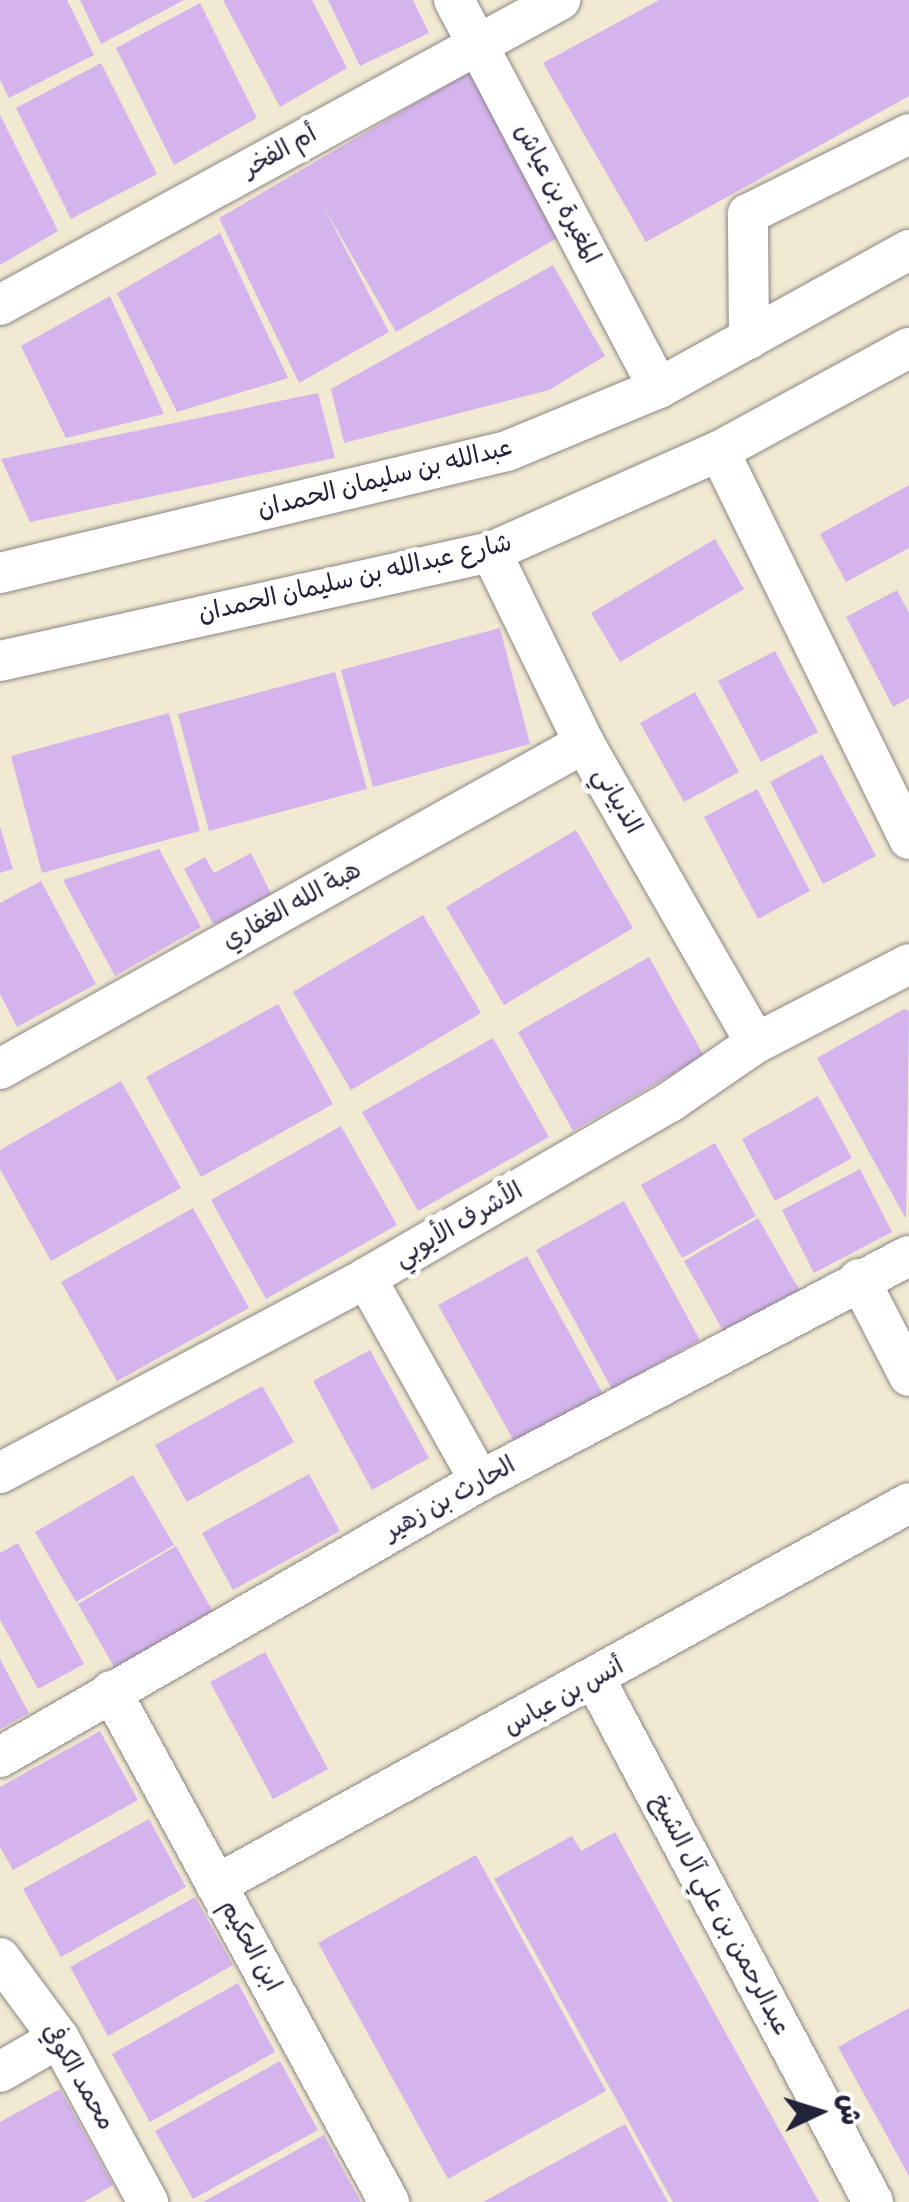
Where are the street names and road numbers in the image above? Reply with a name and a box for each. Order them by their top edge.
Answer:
street label: أم الفخر [238,119,322,185]
street label: المغيرة بن عياش [508,119,606,269]
street label: عبدالله بن سليمان الحمدان [255,433,515,525]
street label: شارع عبدالله بن سليمان الحمدان [195,528,515,630]
street label: الذبياني [586,762,648,840]
street label: هبة الله الغفاري [217,855,367,957]
street label: الأشرف الأيوبي [389,1176,529,1274]
street label: الحارث بن زهير [379,1451,521,1547]
street label: أنس بن عباس [499,1652,629,1742]
street label: عبدالرحمن بن علي آل الشيخ [644,1789,796,2041]
street label: ابن الحكيم [213,1895,287,1997]
street label: محمد الكوفي [35,2018,121,2136]

